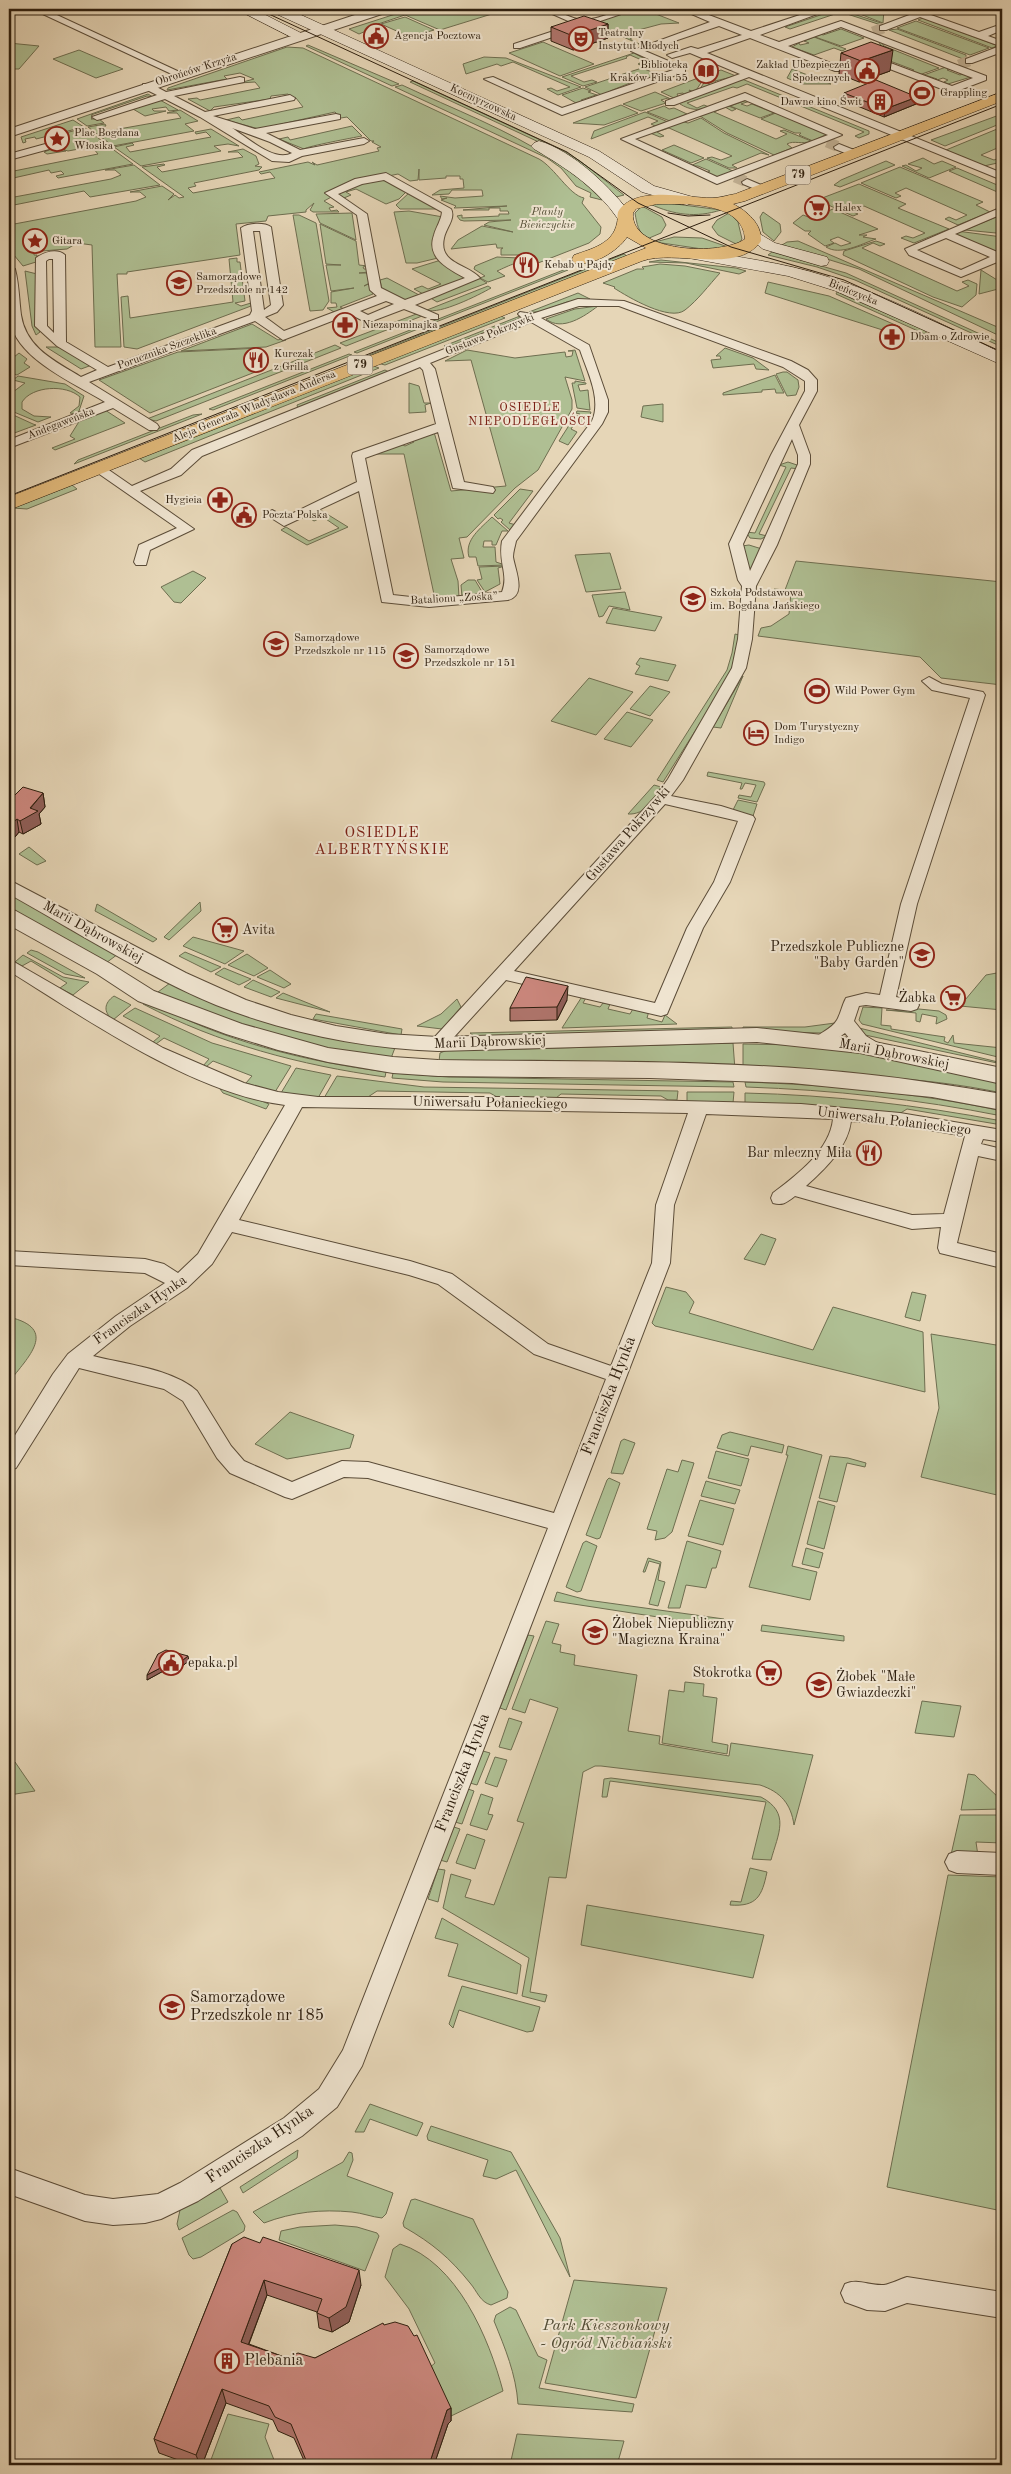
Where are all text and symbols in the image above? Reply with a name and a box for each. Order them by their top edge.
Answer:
public building icon: Agencja Pocztowa [363,23,389,49]
theatre icon: Teatralny Instytut Młodych [568,26,594,52]
place label: Teatralny Instytut Młodych [598,28,679,52]
place label: Agencja Pocztowa [394,31,481,42]
street label: Obrońców Krzyża [154,52,239,88]
library icon: Biblioteka Kraków Filia 55 [693,58,719,84]
public building icon: Zakład Ubezpieczeń Społecznych [854,58,880,84]
place label: Biblioteka Kraków Filia 55 [610,60,689,84]
place label: Zakład Ubezpieczeń Społecznych [756,60,850,84]
sports icon: Grappling [909,80,935,106]
street label: Kocmyrzowska [448,83,519,123]
place label: Grappling [940,88,987,99]
building icon: Dawne kino Świt [867,89,893,115]
place label: Dawne kino Świt [780,95,862,108]
place icon: Plac Bogdana Włosika [44,126,70,152]
place label: Plac Bogdana Włosika [74,128,140,152]
road number: 79 [786,166,810,184]
supermarket icon: Halex [804,195,830,221]
place label: Halex [834,203,862,214]
park label: Planty Bieńczyckie [518,207,575,231]
place icon: Gitara [22,228,48,254]
place label: Gitara [52,236,83,247]
restaurant icon: Kebab u Pajdy [513,252,539,278]
place label: Kebab u Pajdy [544,260,614,271]
school or university icon: Samorządowe Przedszkole nr 142 [166,270,192,296]
place label: Samorządowe Przedszkole nr 142 [196,272,288,296]
street label: Bieńczycka [827,278,880,308]
pharmacy icon: Niezapominajka [332,312,358,338]
street label: Gustawa Pokrzywki [444,312,536,358]
place label: Niezapominajka [362,320,438,331]
pharmacy icon: Dbam o Zdrowie [879,324,905,350]
street label: Porucznika Szczeklika [116,326,219,372]
place label: Dbam o Zdrowie [910,332,989,343]
restaurant icon: Kurczak z Grilla [243,347,269,373]
place label: Kurczak z Grilla [274,349,314,373]
road number: 79 [348,356,372,374]
street label: Aleja Generała Władysława Andersa [171,369,338,445]
district label: OSIEDLE NIEPODLEGŁOŚCI [468,402,592,428]
street label: Andegaweńska [26,406,97,442]
pharmacy icon: Hygieia [207,487,233,513]
place label: Hygieia [165,495,203,506]
public building icon: Poczta Polska [231,502,257,528]
place label: Poczta Polska [262,510,328,521]
school or university icon: Szkoła Podstawowa im. Bogdana Jańskiego [680,586,706,612]
place label: Szkoła Podstawowa im. Bogdana Jańskiego [710,588,820,612]
street label: Batalionu „Zośka” [410,591,498,607]
school or university icon: Samorządowe Przedszkole nr 115 [263,631,289,657]
place label: Samorządowe Przedszkole nr 115 [294,633,386,657]
school or university icon: Samorządowe Przedszkole nr 151 [393,643,419,669]
place label: Samorządowe Przedszkole nr 151 [424,645,516,669]
sports icon: Wild Power Gym [804,678,830,704]
place label: Wild Power Gym [834,686,916,697]
hotel icon: Dom Turystyczny Indigo [743,720,769,746]
place label: Dom Turystyczny Indigo [774,722,859,746]
street label: Gustawa Pokrzywki [583,784,673,884]
district label: OSIEDLE ALBERTYŃSKIE [314,826,450,858]
street label: Marii Dąbrowskiej [41,899,145,965]
supermarket icon: Avita [212,917,238,943]
place label: Avita [242,923,275,937]
place label: Przedszkole Publiczne "Baby Garden" [770,940,904,970]
school or university icon: Przedszkole Publiczne "Baby Garden" [909,942,935,968]
supermarket icon: Żabka [940,985,966,1011]
place label: Żabka [899,988,936,1005]
street label: Marii Dąbrowskiej [434,1033,546,1051]
street label: Marii Dąbrowskiej [838,1036,950,1072]
street label: Uniwersału Połanieckiego [412,1095,568,1111]
street label: Uniwersału Połanieckiego [816,1105,972,1137]
restaurant icon: Bar mleczny Miła [856,1140,882,1166]
place label: Bar mleczny Miła [747,1146,852,1160]
street label: Franciszka Hynka [91,1273,189,1347]
street label: Franciszka Hynka [579,1334,639,1458]
place label: Żłobek Niepubliczny "Magiczna Kraina" [612,1614,735,1647]
school or university icon: Żłobek Niepubliczny "Magiczna Kraina" [582,1619,608,1645]
public building icon: epaka.pl [158,1650,184,1676]
place label: epaka.pl [188,1656,238,1670]
supermarket icon: Stokrotka [756,1660,782,1686]
place label: Stokrotka [692,1666,752,1680]
place label: Żłobek "Małe Gwiazdeczki" [836,1667,916,1700]
school or university icon: Żłobek "Małe Gwiazdeczki" [806,1672,832,1698]
street label: Franciszka Hynka [433,1711,493,1835]
place label: Samorządowe Przedszkole nr 185 [190,1990,324,2024]
school or university icon: Samorządowe Przedszkole nr 185 [159,1994,185,2020]
street label: Franciszka Hynka [203,2103,317,2187]
park label: Park Kieszonkowy - Ogród Niebiański [540,2318,673,2352]
building icon: Plebania [214,2348,240,2374]
place label: Plebania [244,2353,304,2369]

